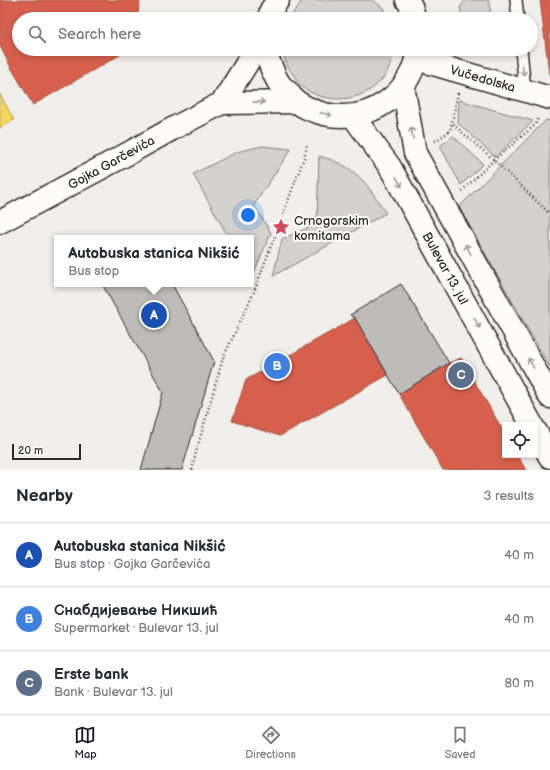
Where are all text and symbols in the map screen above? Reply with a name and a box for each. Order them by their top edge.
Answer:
search box [12,12,538,56]
icon: search [26,23,48,45]
text: Search here [58,25,141,44]
street label: Vučedolska [448,62,517,96]
one-way arrow [520,63,527,76]
one-way arrow [252,99,265,106]
one-way arrow [320,111,333,119]
one-way arrow [408,127,416,140]
street label: Gojka Garčevića [65,132,158,193]
one-way arrow [396,176,403,188]
your location [238,205,258,225]
place label: Crnogorskim komitama [294,213,369,244]
place icon: Crnogorskim komitama [271,217,291,237]
street label: Bulevar 13. jul [419,229,472,308]
popup [54,235,254,287]
one-way arrow [464,243,472,255]
text: Autobuska stanica Nikšić [68,244,240,263]
text: Bus stop [68,263,119,279]
pin: A [141,300,167,330]
one-way arrow [473,317,481,329]
pin: B [264,351,290,381]
one-way arrow [527,357,535,369]
pin: C [448,360,474,390]
map controls [502,422,538,458]
button: locate [502,422,538,458]
scale bar [12,442,81,461]
text: 20 m [18,444,43,457]
text: Nearby [16,486,73,506]
text: 3 results [483,488,534,504]
text: Autobuska stanica Nikšić [54,537,226,556]
text: A [25,547,33,563]
text: 40 m [504,547,534,563]
text: Bus stop · Gojka Garčevića [54,556,210,572]
text: Снабдијевање Никшић [54,601,217,620]
text: B [24,611,34,627]
text: 40 m [504,611,534,627]
text: Supermarket · Bulevar 13. jul [54,620,219,636]
text: Erste bank [54,665,128,684]
text: C [24,675,34,691]
text: 80 m [505,675,534,691]
text: Bank · Bulevar 13. jul [54,684,173,700]
tab: Map [74,724,97,761]
tab: Directions [245,724,296,761]
tab: Saved [445,724,476,761]

